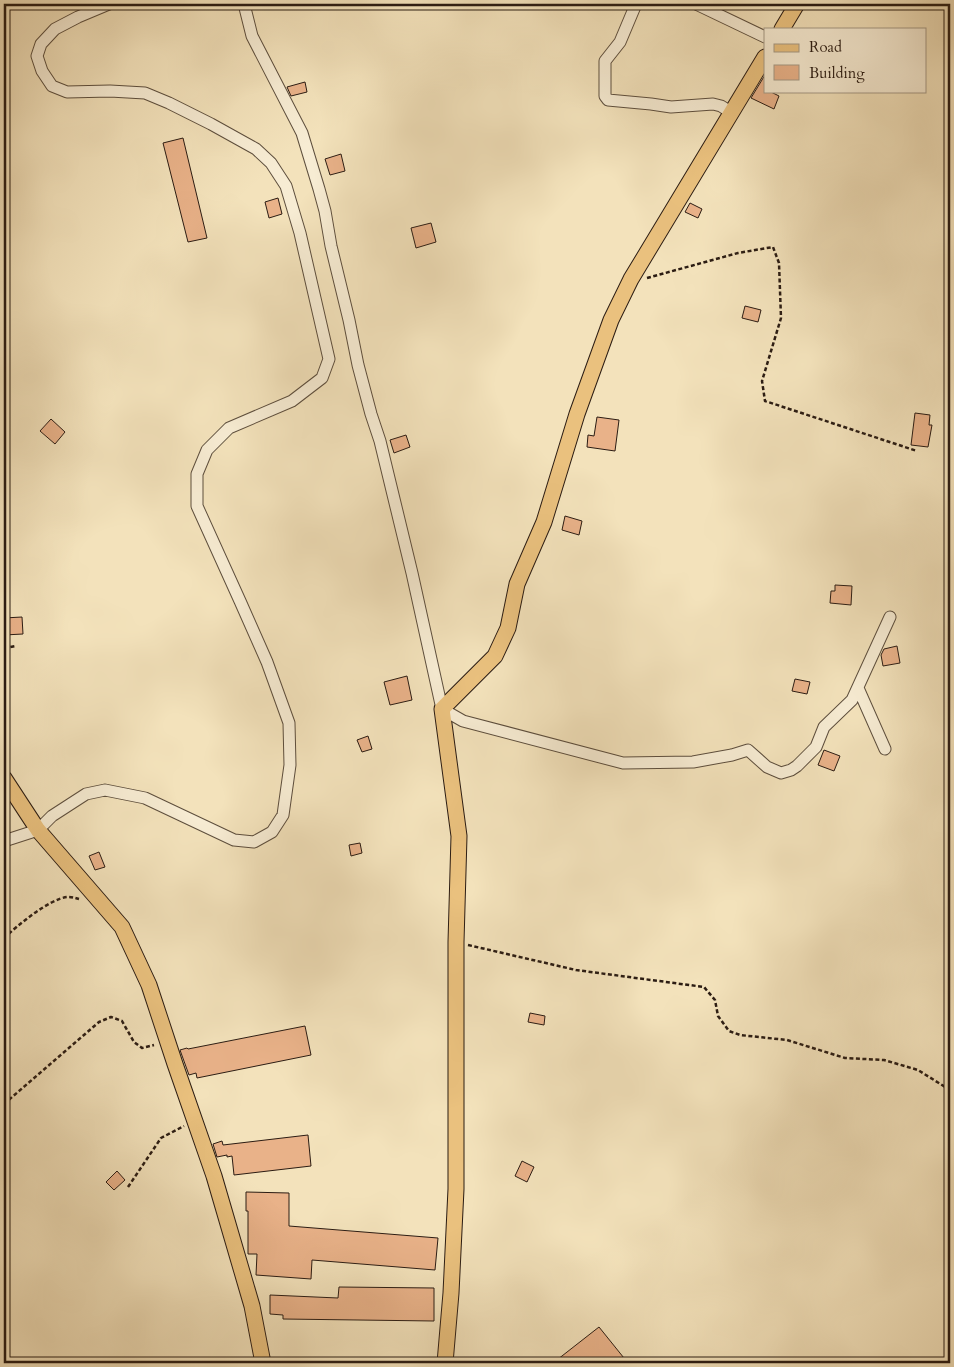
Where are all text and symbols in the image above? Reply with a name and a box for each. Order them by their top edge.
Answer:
legend [764,28,926,92]
text: Road [809,37,842,57]
text: Building [809,63,865,83]

